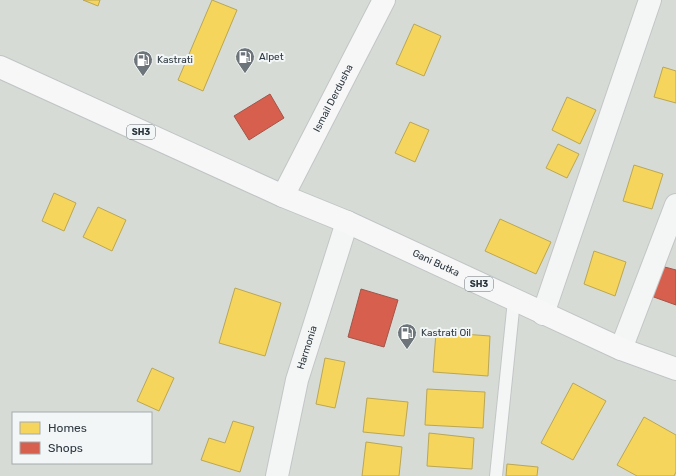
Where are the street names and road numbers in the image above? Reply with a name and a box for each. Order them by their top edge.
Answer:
street label: Ismail Derdusha [311,62,356,134]
road number: SH3 [127,125,155,139]
street label: Gani Butka [410,247,461,279]
road number: SH3 [465,277,493,291]
street label: Harmonia [295,324,320,371]

